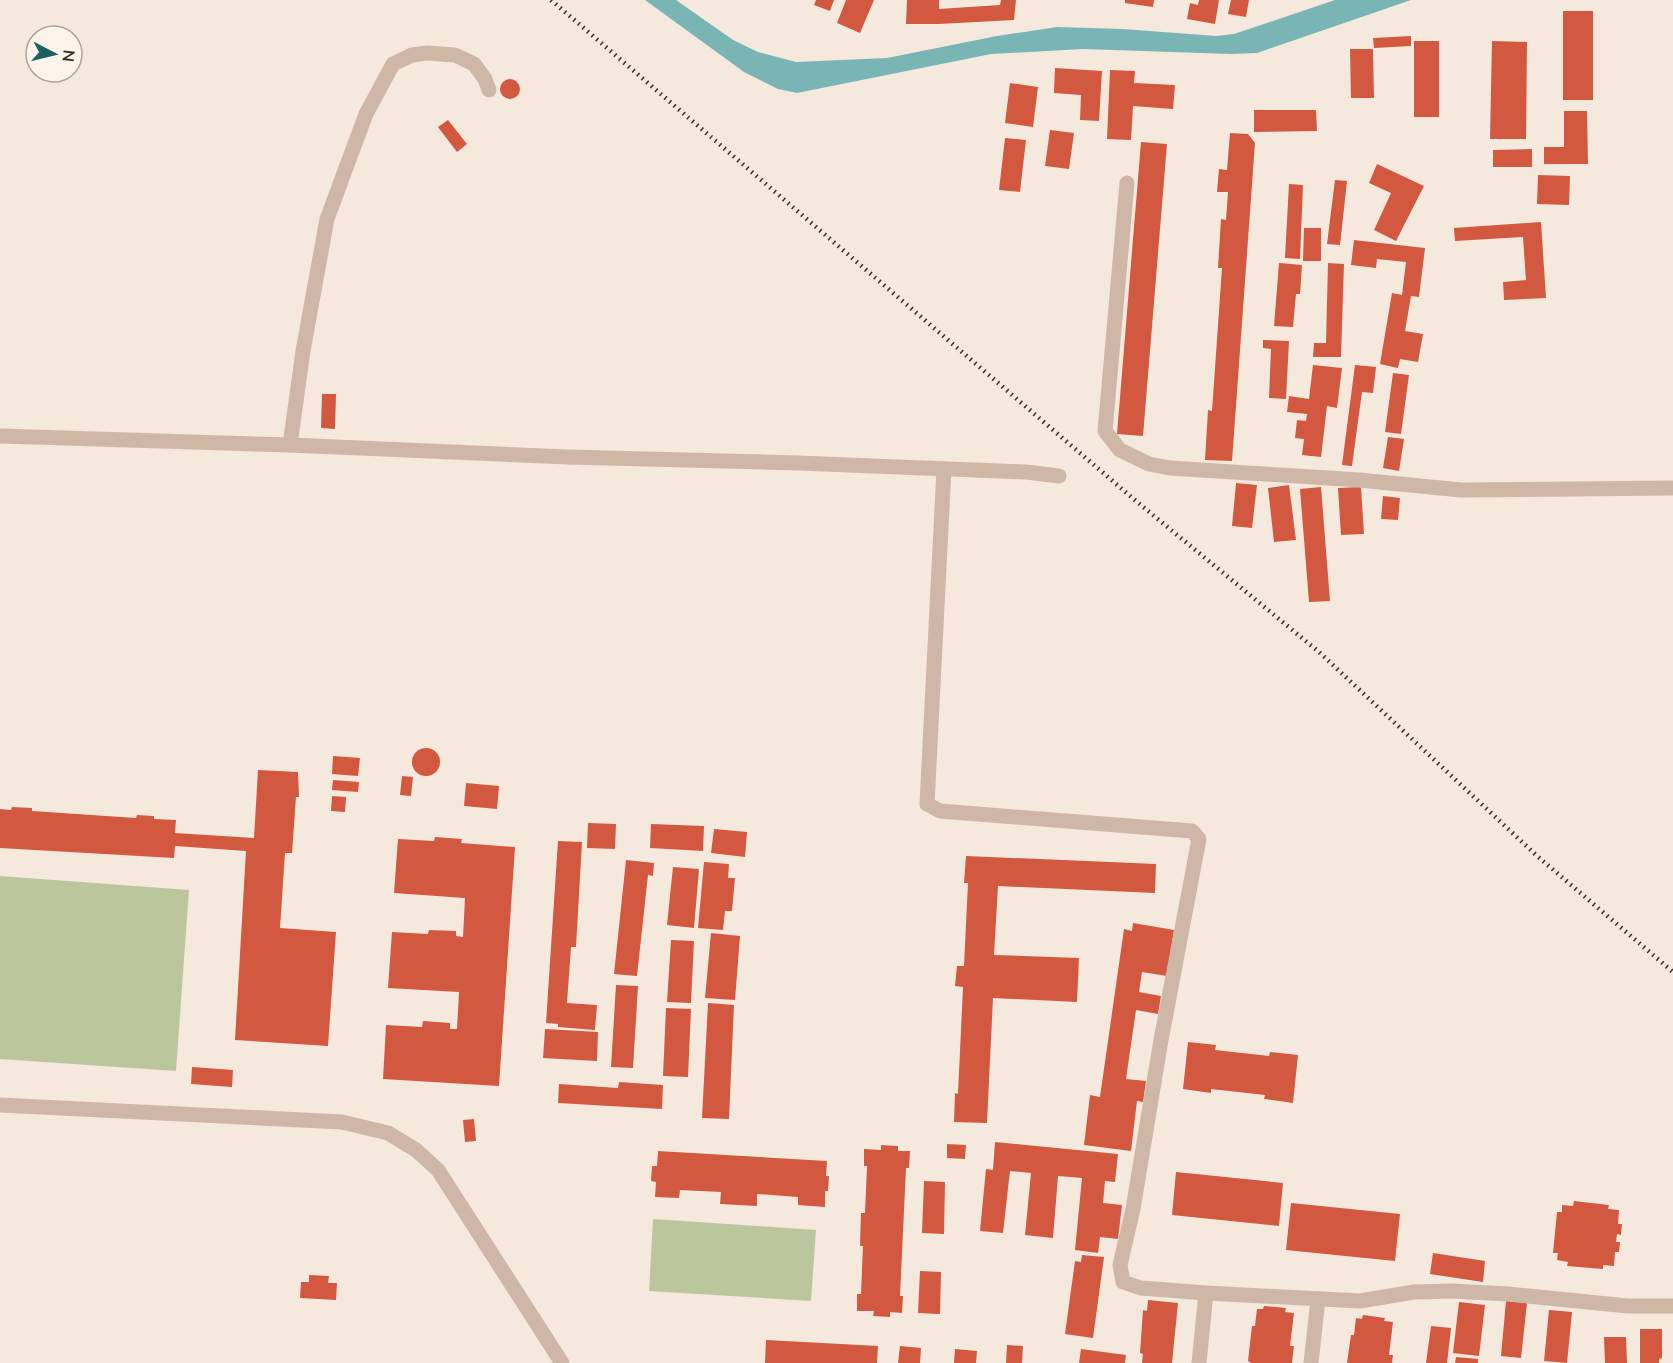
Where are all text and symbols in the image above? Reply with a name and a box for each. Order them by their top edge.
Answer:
north arrow [24,24,84,84]
text: N [56,48,80,63]

